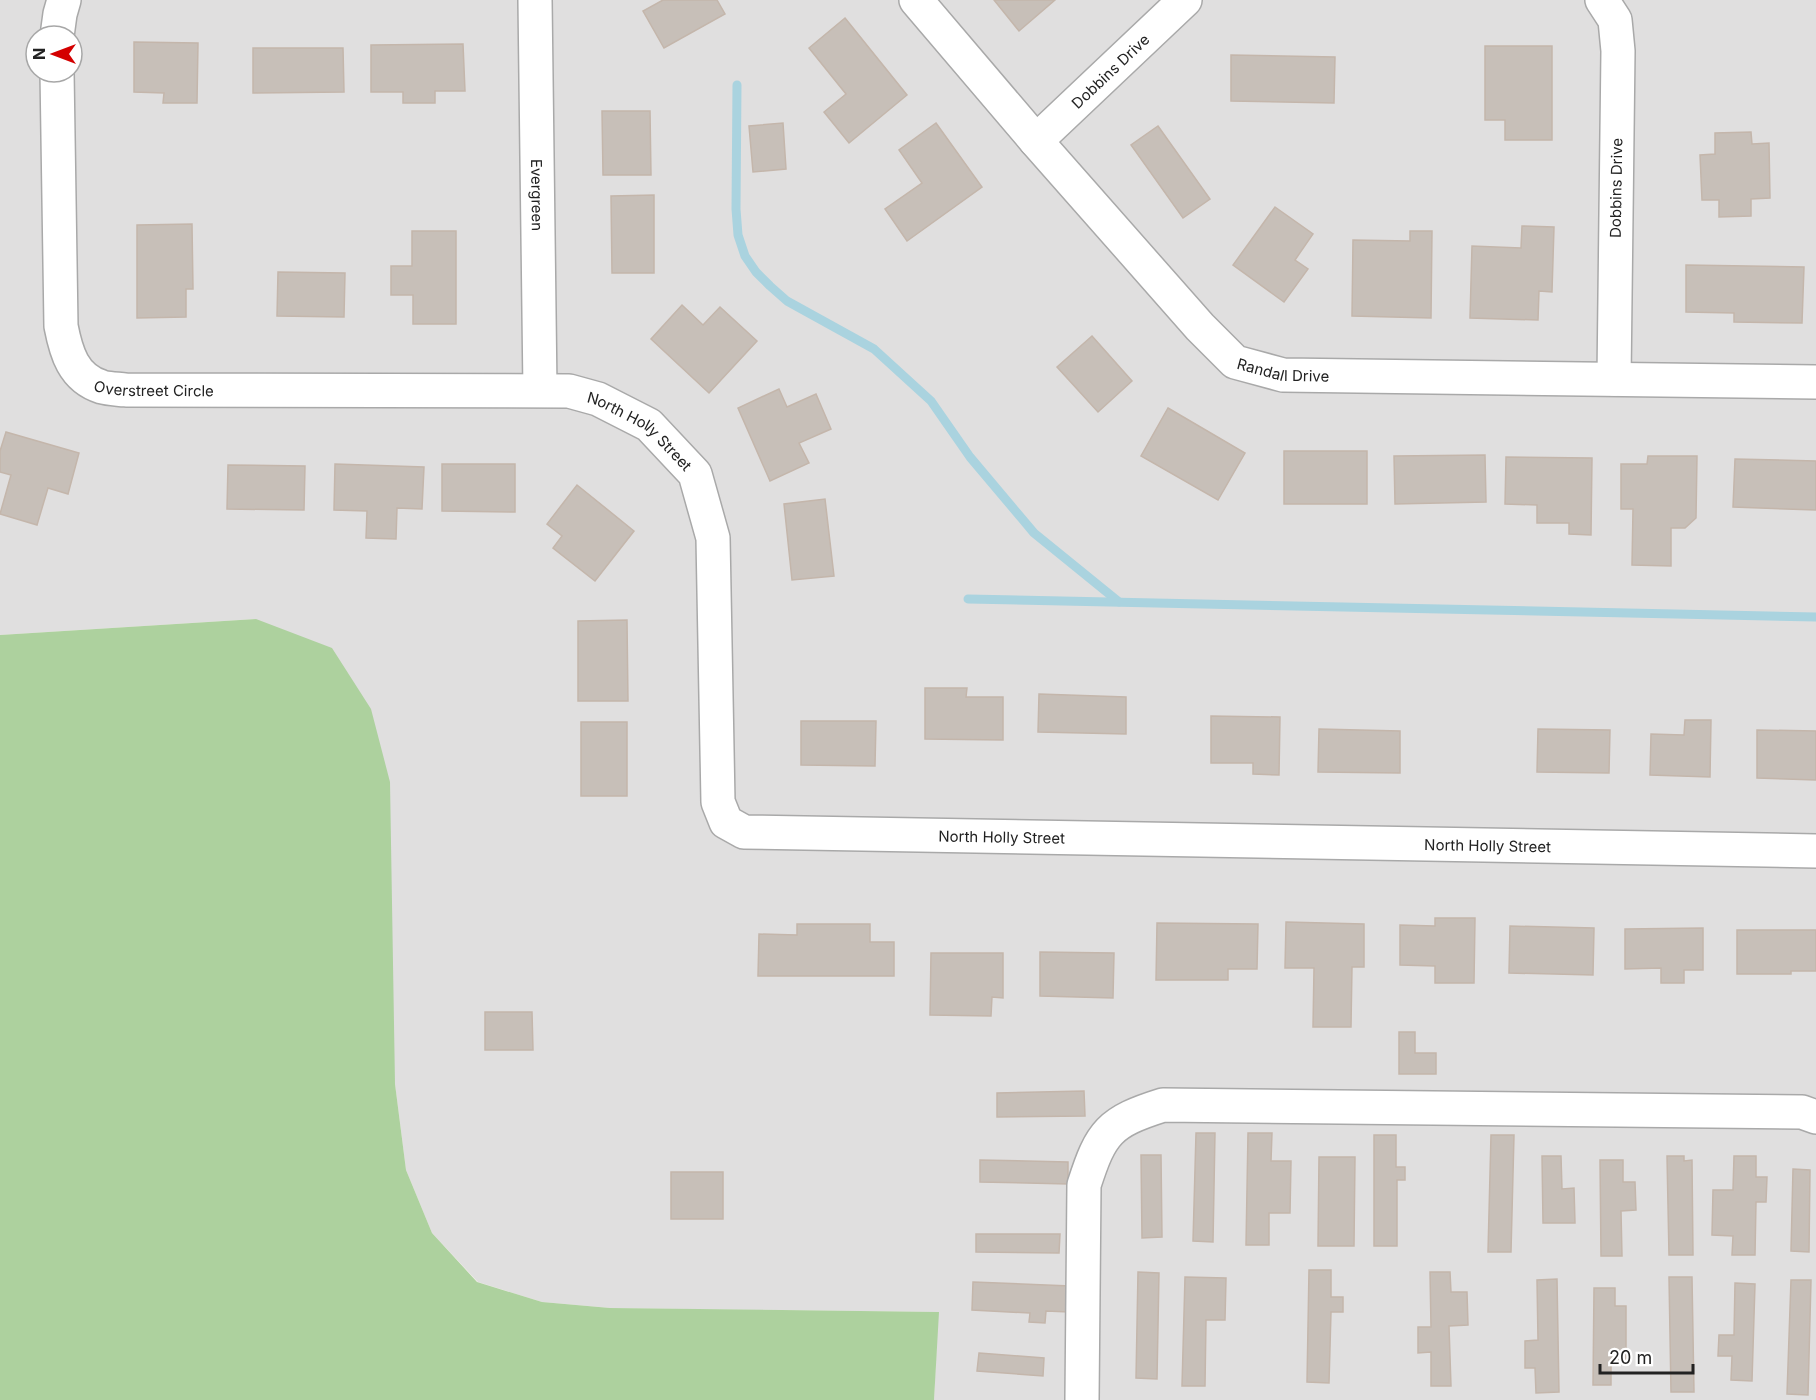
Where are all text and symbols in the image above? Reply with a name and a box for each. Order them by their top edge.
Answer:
north arrow [24,24,84,84]
street label: Dobbins Drive [1067,30,1153,112]
text: N [29,48,49,60]
street label: Dobbins Drive [1606,138,1626,238]
street label: Evergreen [528,159,547,231]
street label: Randall Drive [1235,354,1329,385]
street label: Overstreet Circle [91,375,214,400]
street label: North Holly Street [585,387,696,475]
street label: North Holly Street [938,826,1065,847]
street label: North Holly Street [1424,835,1551,856]
scale bar [1600,1337,1693,1375]
text: 20 m [1609,1347,1652,1368]

